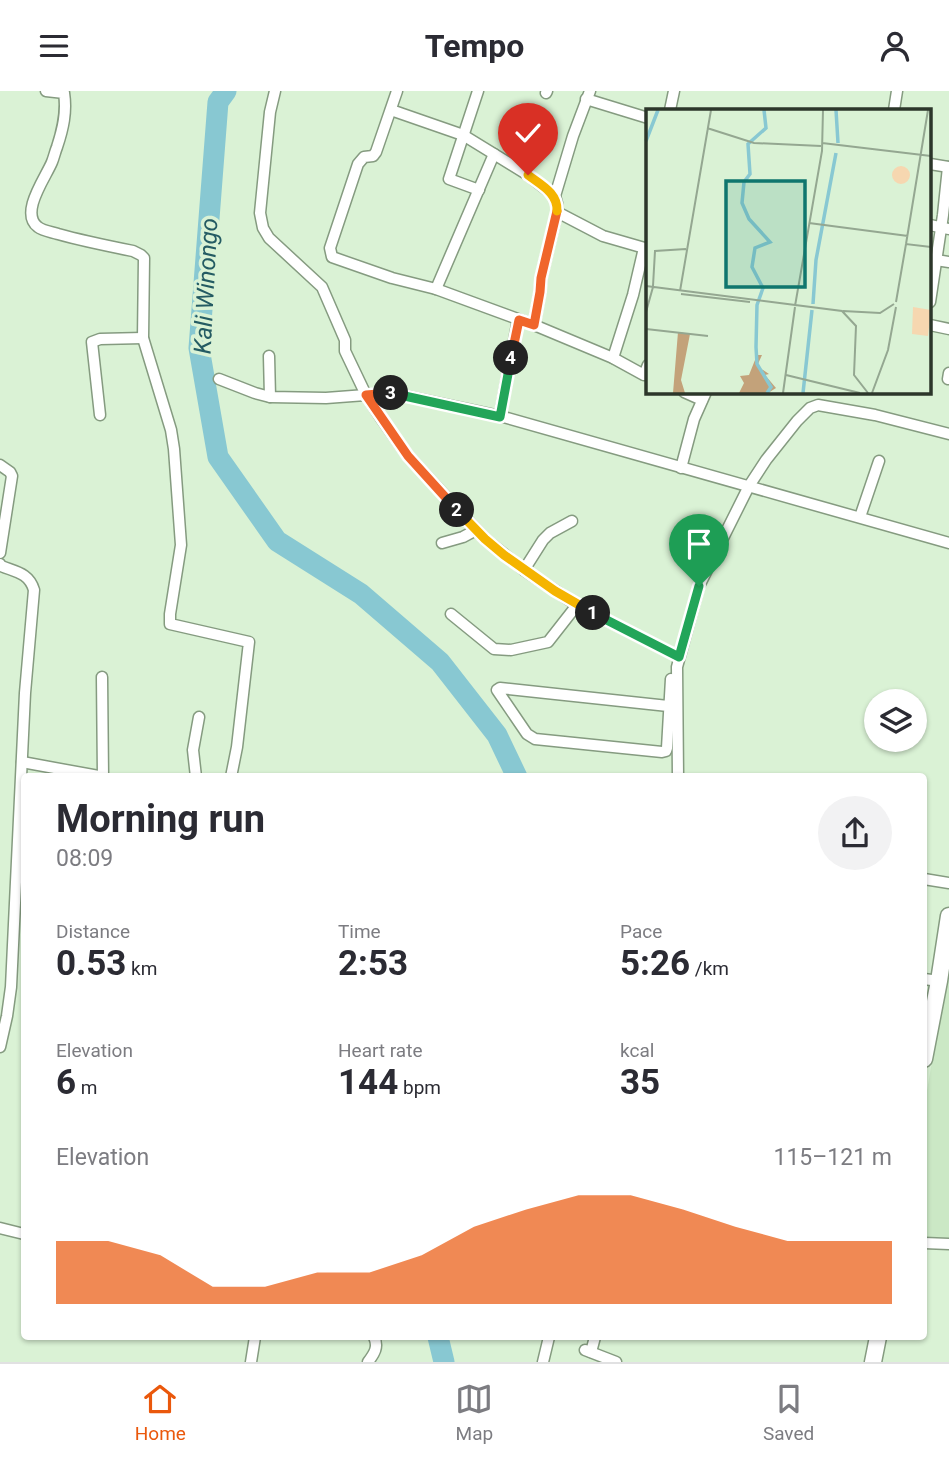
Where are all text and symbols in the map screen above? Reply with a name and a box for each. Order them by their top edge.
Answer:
icon: menu [35,27,73,65]
text: Tempo [425,27,524,65]
icon: person [876,27,914,65]
pin [498,103,558,175]
inset map [646,109,932,394]
icon: check [509,114,547,152]
water label: Kali Winongo [188,217,224,355]
pin: 4 [494,341,528,375]
text: 4 [505,346,516,369]
pin: 3 [374,375,408,411]
text: 3 [385,381,396,404]
pin: 2 [440,493,475,527]
text: 2 [451,498,462,521]
pin [669,514,729,586]
icon: arrive [680,525,718,563]
pin: 1 [576,595,610,631]
text: 1 [587,601,598,624]
map controls [864,689,927,752]
button: layers [864,689,927,752]
button: share [818,796,892,870]
text: Morning run [56,797,265,841]
text: 08:09 [56,845,113,872]
text: Distance [56,920,130,943]
text: Time [338,920,381,943]
text: Pace [620,920,662,943]
text: 0.53 [56,943,126,984]
text: 2:53 [338,943,408,984]
text: 5:26 [620,943,690,984]
text: km [126,957,157,980]
text: /km [690,957,729,980]
text: Elevation [56,1039,133,1062]
text: Heart rate [338,1039,423,1062]
text: kcal [620,1039,654,1062]
text: 6 [56,1062,76,1103]
text: 144 [338,1062,398,1103]
text: 35 [620,1062,660,1103]
text: m [76,1076,97,1099]
text: bpm [398,1076,441,1099]
text: Elevation [56,1144,149,1171]
text: 115–121 m [773,1144,892,1171]
tab: Home [135,1380,186,1445]
tab: Map [455,1380,493,1445]
tab: Saved [763,1380,814,1445]

